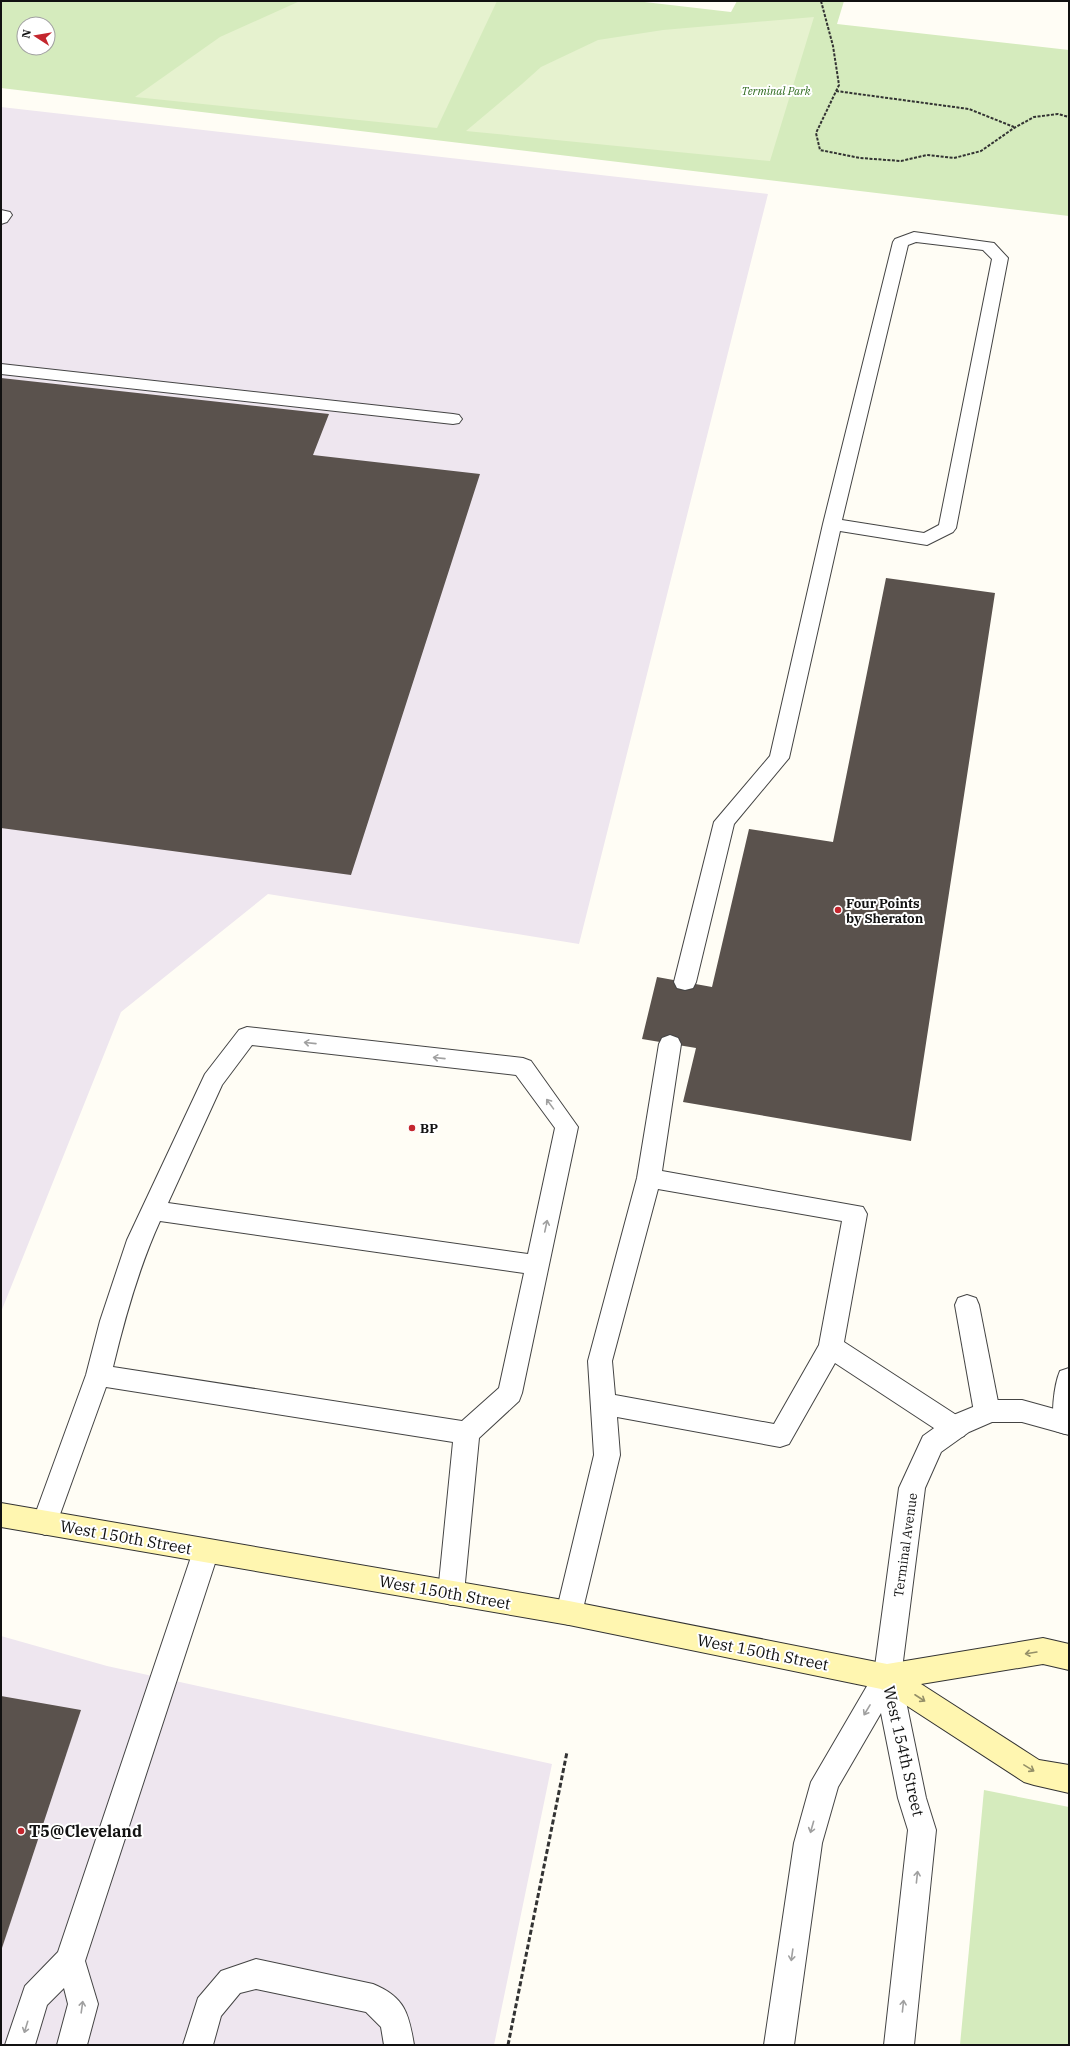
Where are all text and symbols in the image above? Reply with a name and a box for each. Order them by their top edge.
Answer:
north arrow [16,16,56,56]
text: N [18,28,34,40]
park label: Terminal Park [741,84,811,98]
place label: Four Points by Sheraton [846,895,924,927]
marker: Four Points by Sheraton [833,905,843,915]
one-way arrow [304,1039,317,1047]
one-way arrow [433,1054,446,1062]
one-way arrow [546,1099,554,1110]
place label: BP [420,1120,438,1137]
marker: BP [407,1123,417,1133]
one-way arrow [542,1220,550,1233]
street label: Terminal Avenue [890,1492,921,1598]
street label: West 150th Street [59,1516,194,1558]
street label: West 150th Street [378,1571,513,1613]
street label: West 150th Street [696,1629,831,1675]
one-way arrow [1025,1650,1038,1658]
street label: West 154th Street [879,1684,929,1819]
one-way arrow [914,1694,925,1702]
one-way arrow [863,1704,871,1716]
one-way arrow [1023,1765,1035,1773]
one-way arrow [808,1820,815,1833]
place label: T5@Cleveland [29,1821,142,1841]
marker: T5@Cleveland [16,1826,26,1836]
one-way arrow [913,1871,920,1884]
one-way arrow [788,1948,796,1961]
one-way arrow [899,2000,907,2013]
one-way arrow [78,2001,85,2014]
one-way arrow [21,2021,29,2033]

